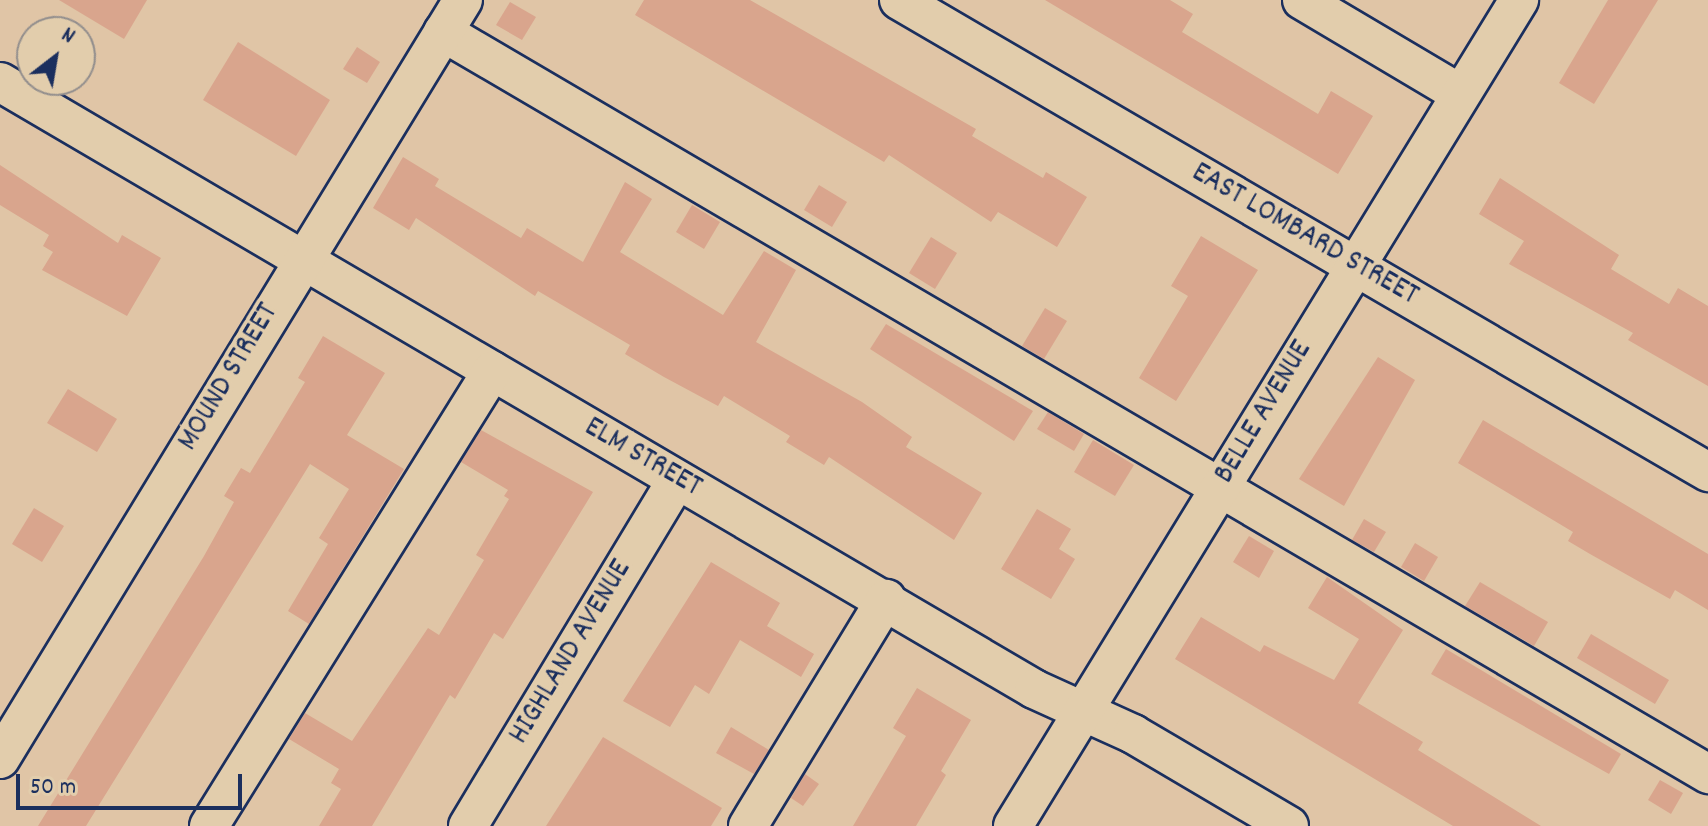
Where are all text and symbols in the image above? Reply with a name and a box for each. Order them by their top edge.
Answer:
north arrow [16,16,96,96]
text: N [55,21,80,53]
street label: EAST LOMBARD STREET [1184,156,1424,316]
street label: MOUND STREET [172,298,288,458]
street label: BELLE AVENUE [1208,335,1322,491]
street label: ELM STREET [577,411,707,507]
street label: HIGHLAND AVENUE [503,554,641,752]
scale bar [20,758,246,808]
text: 50 m [30,771,76,805]

